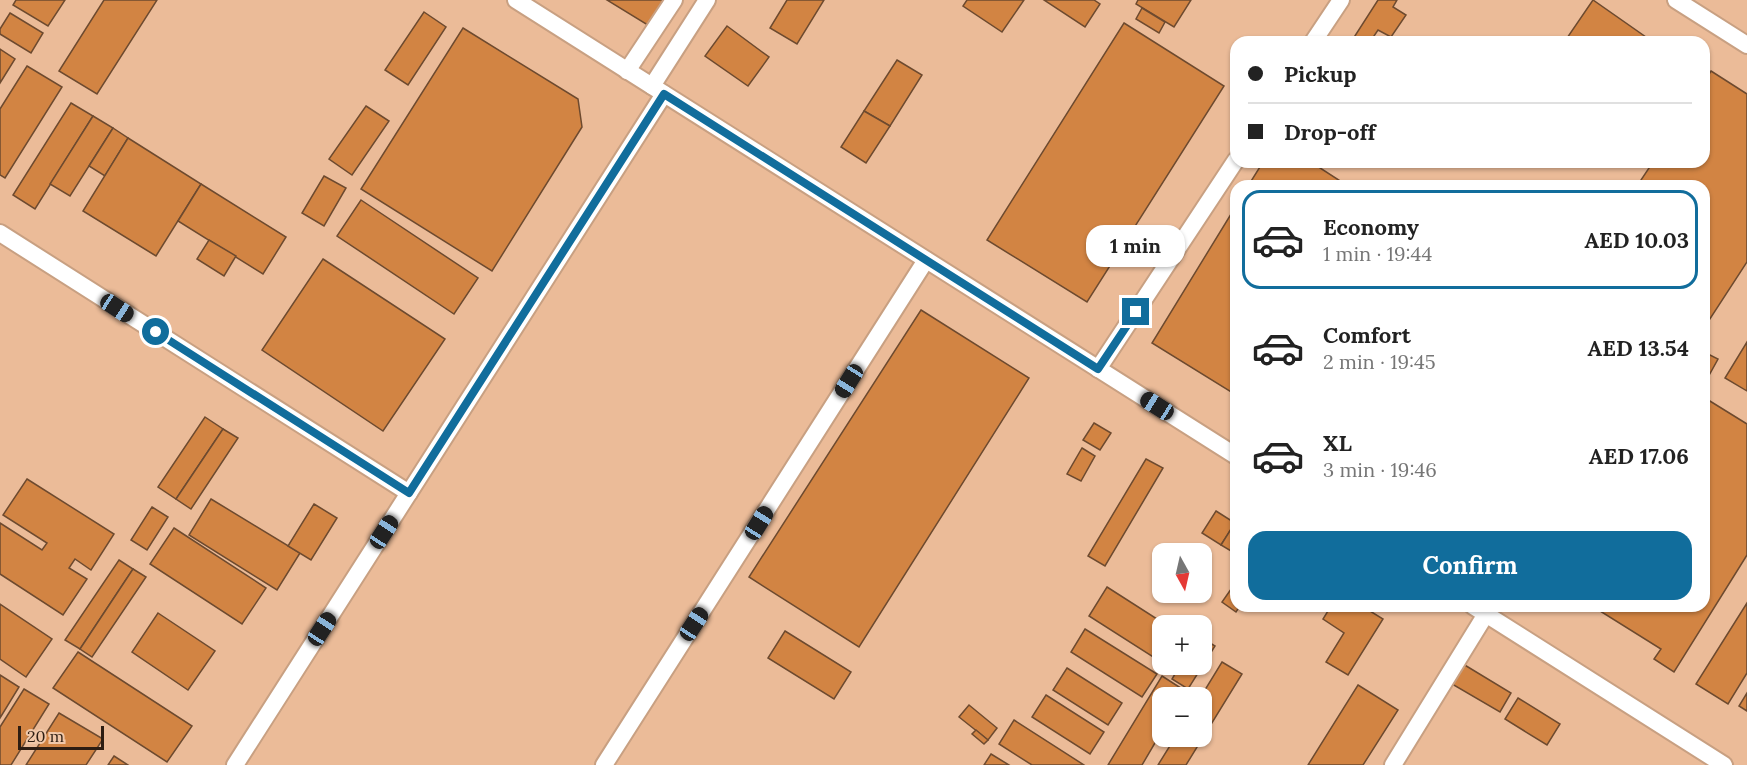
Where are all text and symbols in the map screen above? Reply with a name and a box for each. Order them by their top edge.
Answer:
text: Pickup [1284,60,1357,88]
text: Drop-off [1284,118,1376,146]
icon: car [1251,213,1305,267]
text: Economy [1323,213,1419,241]
callout: 1 min [1086,225,1186,267]
text: AED 10.03 [1584,226,1689,254]
text: 1 min [1110,233,1161,258]
text: 1 min · 19:44 [1323,241,1432,266]
car [97,291,137,325]
route end [1122,298,1149,325]
route start [142,318,169,345]
icon: car [1251,321,1305,375]
text: Comfort [1323,321,1411,349]
text: AED 13.54 [1588,334,1689,362]
text: 2 min · 19:45 [1323,349,1436,374]
car [832,361,866,401]
car [1137,389,1177,423]
icon: car [1251,429,1305,483]
text: XL [1323,429,1352,457]
text: AED 17.06 [1589,442,1689,470]
text: 3 min · 19:46 [1323,457,1437,482]
car [742,503,776,543]
car [367,512,401,552]
button: Confirm [1248,531,1692,600]
north arrow [1152,543,1212,603]
map controls [1152,543,1212,747]
car [677,604,711,644]
car [305,609,339,649]
button: + [1152,615,1212,675]
button: − [1152,687,1212,747]
scale bar [18,723,104,750]
text: 20 m [27,726,64,746]

